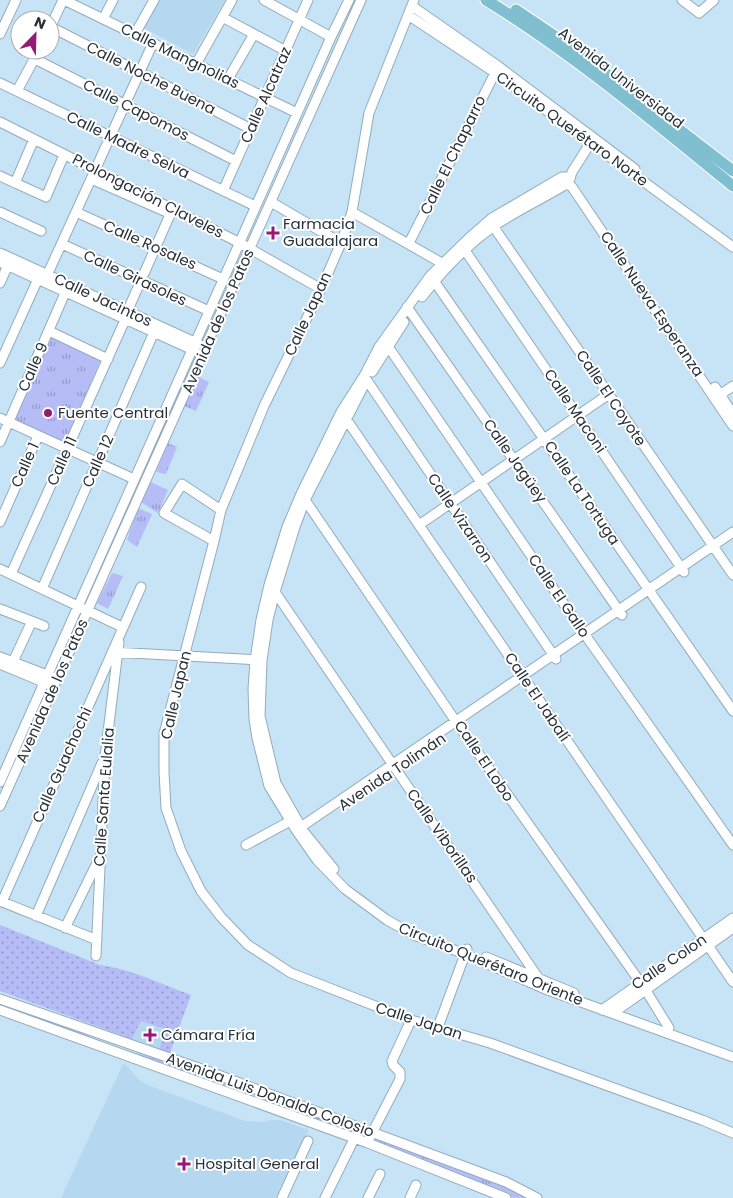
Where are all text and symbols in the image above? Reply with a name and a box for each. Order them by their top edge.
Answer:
north arrow [10,10,60,60]
text: N [31,12,49,34]
street label: Calle Mangnolias [117,18,243,93]
street label: Avenida Universidad [554,22,688,133]
street label: Calle Noche Buena [83,36,219,119]
street label: Calle Alcatraz [235,43,296,146]
street label: Circuito Querétaro Norte [492,66,653,191]
street label: Calle Capomos [79,74,193,145]
street label: Calle El Chaparro [415,92,491,218]
street label: Calle Madre Selva [63,106,193,184]
street label: Prolongación Claveles [69,148,228,243]
place label: Farmacia Guadalajara [283,213,378,251]
street label: Calle Rosales [100,215,200,275]
marker: Farmacia Guadalajara [267,227,279,239]
street label: Calle Nueva Esperanza [596,227,709,381]
street label: Calle Girasoles [80,244,190,311]
street label: Avenida de los Patos [176,245,259,396]
street label: Calle Jacintos [51,268,156,331]
street label: Calle Japan [279,268,336,359]
street label: Calle 9 [12,339,53,395]
street label: Calle El Coyote [571,346,651,450]
street label: Calle Maconi [539,364,611,457]
place label: Fuente Central [58,402,168,423]
marker: Fuente Central [42,407,54,419]
street label: Calle Jagüey [479,415,552,507]
street label: Calle 12 [77,431,118,491]
street label: Calle 11 [41,433,82,489]
street label: Calle La Tortuga [540,436,625,549]
street label: Calle 1 [5,439,44,491]
street label: Calle Vizarron [423,469,498,567]
street label: Calle El Gallo [524,550,595,642]
street label: Avenida de los Patos [10,615,93,766]
street label: Calle Japan [155,648,196,741]
street label: Calle El Jabalí [500,648,575,746]
street label: Calle Guachochi [27,704,96,826]
street label: Calle El Lobo [450,716,519,805]
street label: Calle Santa Eulalia [88,727,119,867]
street label: Avenida Tolimán [334,728,450,815]
street label: Calle Viborillas [402,784,483,887]
street label: Circuito Querétaro Oriente [396,917,587,1010]
street label: Calle Colon [627,929,710,994]
street label: Calle Japan [373,997,465,1044]
place label: Cámara Fría [161,1024,255,1045]
marker: Cámara Fría [143,1028,157,1042]
street label: Avenida Luis Donaldo Colosio [163,1047,377,1142]
place label: Hospital General [195,1153,319,1174]
marker: Hospital General [177,1157,191,1171]

